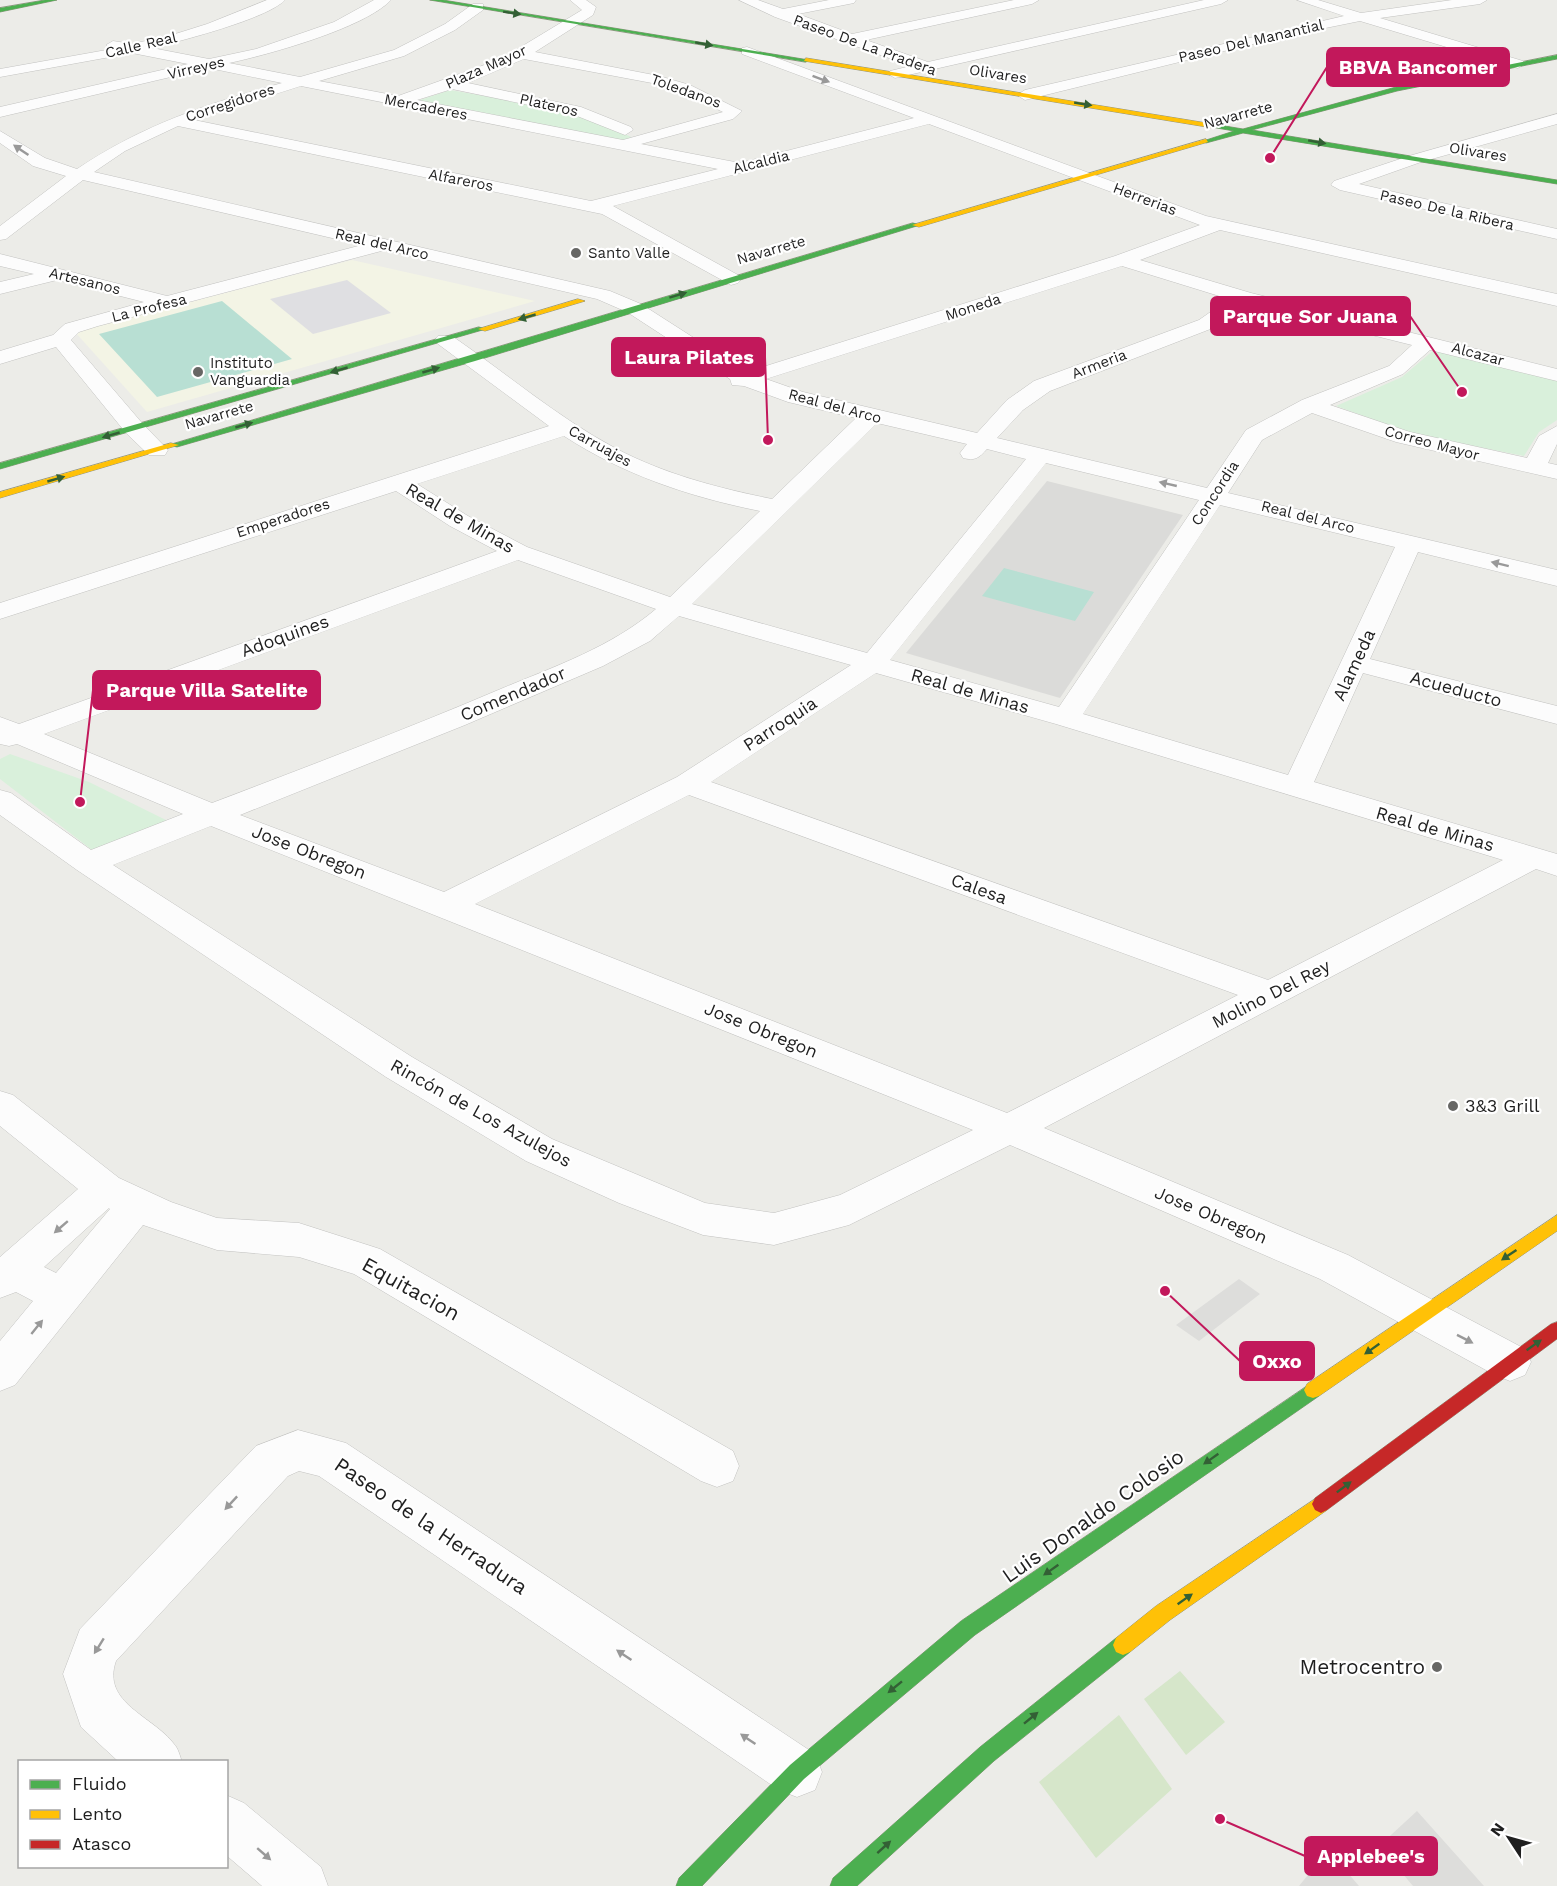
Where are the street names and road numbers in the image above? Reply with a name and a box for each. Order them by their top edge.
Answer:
street label: Paseo De La Pradera [791,11,940,79]
street label: Paseo Del Manantial [1177,15,1326,66]
street label: Calle Real [103,28,179,62]
street label: Plaza Mayor [443,41,529,93]
street label: Virreyes [166,53,227,83]
street label: Olivares [968,61,1028,87]
street label: Toledanos [648,70,724,112]
street label: Corregidores [183,80,277,126]
street label: Mercaderes [383,90,469,124]
street label: Plateros [518,90,580,121]
street label: Navarrete [1202,97,1274,133]
street label: Olivares [1448,139,1508,165]
street label: Alcaldia [731,146,792,178]
street label: Alfareros [427,165,495,195]
street label: Herrerias [1111,179,1179,219]
street label: Paseo De la Ribera [1378,186,1516,234]
street label: Real del Arco [333,224,431,264]
street label: Navarrete [735,232,807,268]
street label: Artesanos [47,263,123,299]
street label: Moneda [943,289,1004,324]
street label: La Profesa [110,290,189,326]
street label: Alcazar [1450,338,1506,370]
street label: Armeria [1069,345,1130,383]
street label: Real del Arco [786,385,884,427]
street label: Navarrete [183,397,255,433]
street label: Carruajes [565,421,635,471]
street label: Correo Mayor [1382,422,1482,464]
street label: Concordia [1187,457,1243,529]
street label: Real de Minas [402,478,518,557]
street label: Emperadores [234,494,332,542]
street label: Real del Arco [1259,497,1357,537]
street label: Adoquines [238,610,332,661]
street label: Alameda [1328,626,1379,704]
street label: Comendador [457,662,569,725]
street label: Real de Minas [909,664,1032,717]
street label: Acueducto [1408,666,1504,711]
street label: Parroquia [739,692,821,755]
street label: Real de Minas [1374,802,1497,855]
street label: Jose Obregon [249,820,369,883]
street label: Calesa [948,869,1010,908]
street label: Molino Del Rey [1208,954,1334,1032]
street label: Jose Obregon [701,997,821,1062]
street label: Rincón de Los Azulejos [387,1054,575,1171]
street label: Jose Obregon [1152,1181,1271,1248]
street label: Equitacion [358,1251,465,1326]
street label: Luis Donaldo Colosio [997,1443,1189,1588]
street label: Paseo de la Herradura [330,1452,533,1600]

